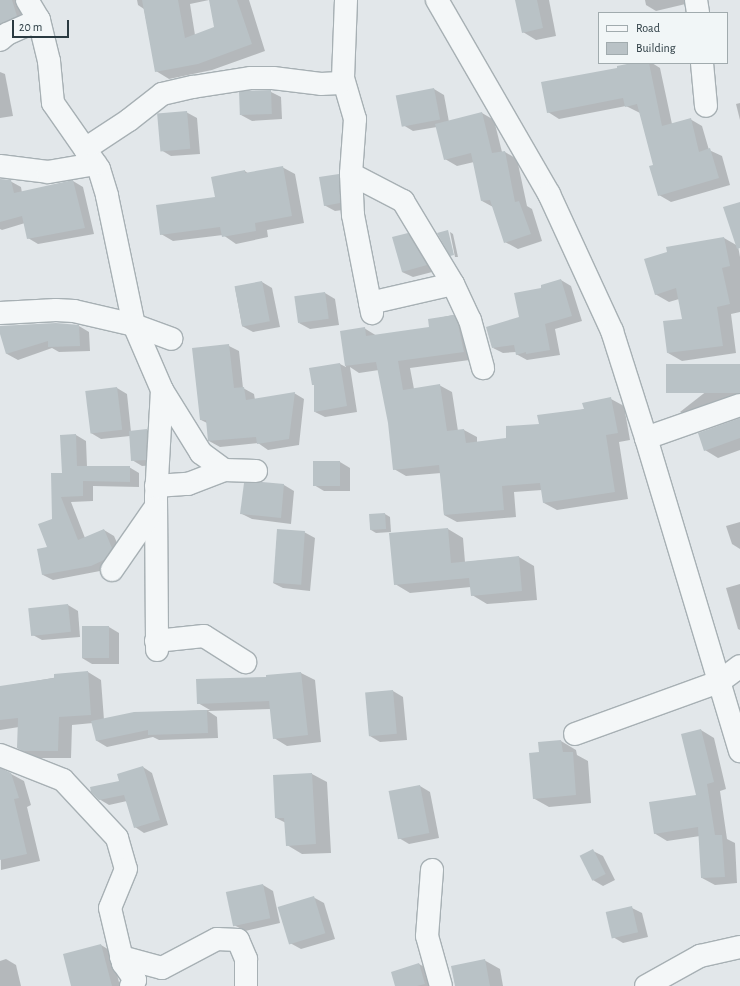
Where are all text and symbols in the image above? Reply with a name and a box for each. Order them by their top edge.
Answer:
scale bar [14,12,71,38]
legend [598,12,728,64]
text: 20 m [19,21,42,33]
text: Road [636,22,660,34]
text: Building [636,42,676,54]

